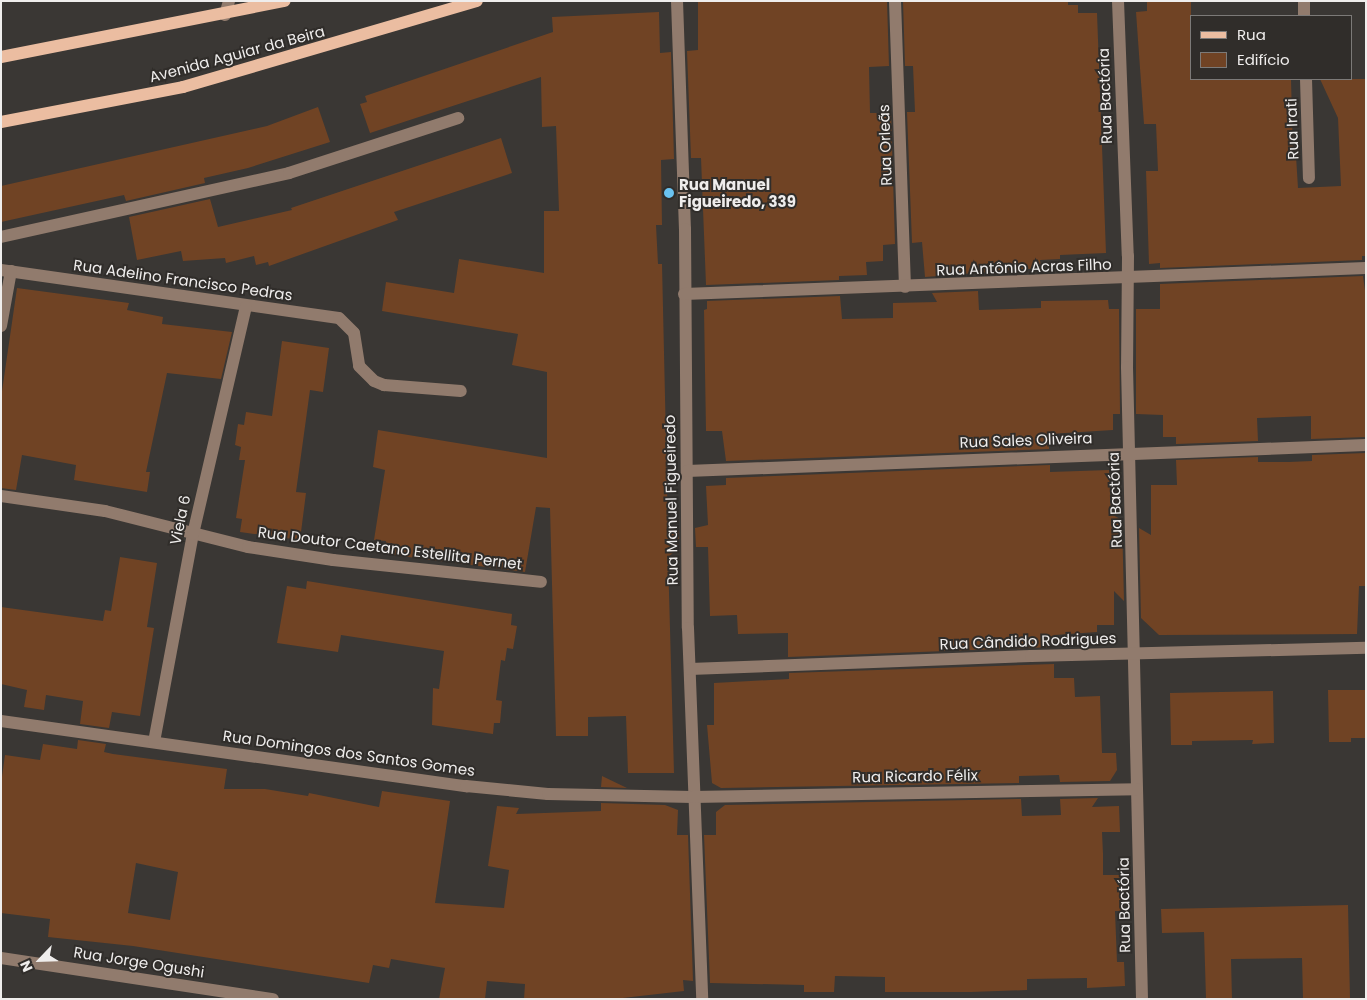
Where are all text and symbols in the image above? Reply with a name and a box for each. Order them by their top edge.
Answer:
legend [1190,15,1352,80]
street label: Avenida Aguiar da Beira [147,22,327,86]
text: Rua [1237,24,1266,45]
street label: Rua Bactória [1094,48,1116,144]
text: Edifício [1237,49,1290,70]
street label: Rua Irati [1282,98,1302,160]
street label: Rua Orleãs [875,104,895,186]
place label: Rua Manuel Figueiredo, 339 [679,175,796,210]
marker: Rua Manuel Figueiredo, 339 [663,187,675,199]
street label: Rua Antônio Acras Filho [936,255,1112,279]
street label: Rua Adelino Francisco Pedras [72,256,294,304]
street label: Rua Manuel Figueiredo [661,414,681,586]
street label: Rua Sales Oliveira [959,429,1093,451]
street label: Rua Bactória [1104,452,1126,548]
street label: Viela 6 [166,493,194,547]
street label: Rua Doutor Caetano Estellita Pernet [257,523,523,573]
street label: Rua Cândido Rodrigues [939,629,1117,653]
street label: Rua Domingos dos Santos Gomes [222,726,476,780]
street label: Rua Ricardo Félix [852,766,978,786]
street label: Rua Bactória [1114,857,1134,953]
north arrow [15,935,65,985]
street label: Rua Jorge Ogushi [72,943,206,981]
text: N [15,957,38,975]

